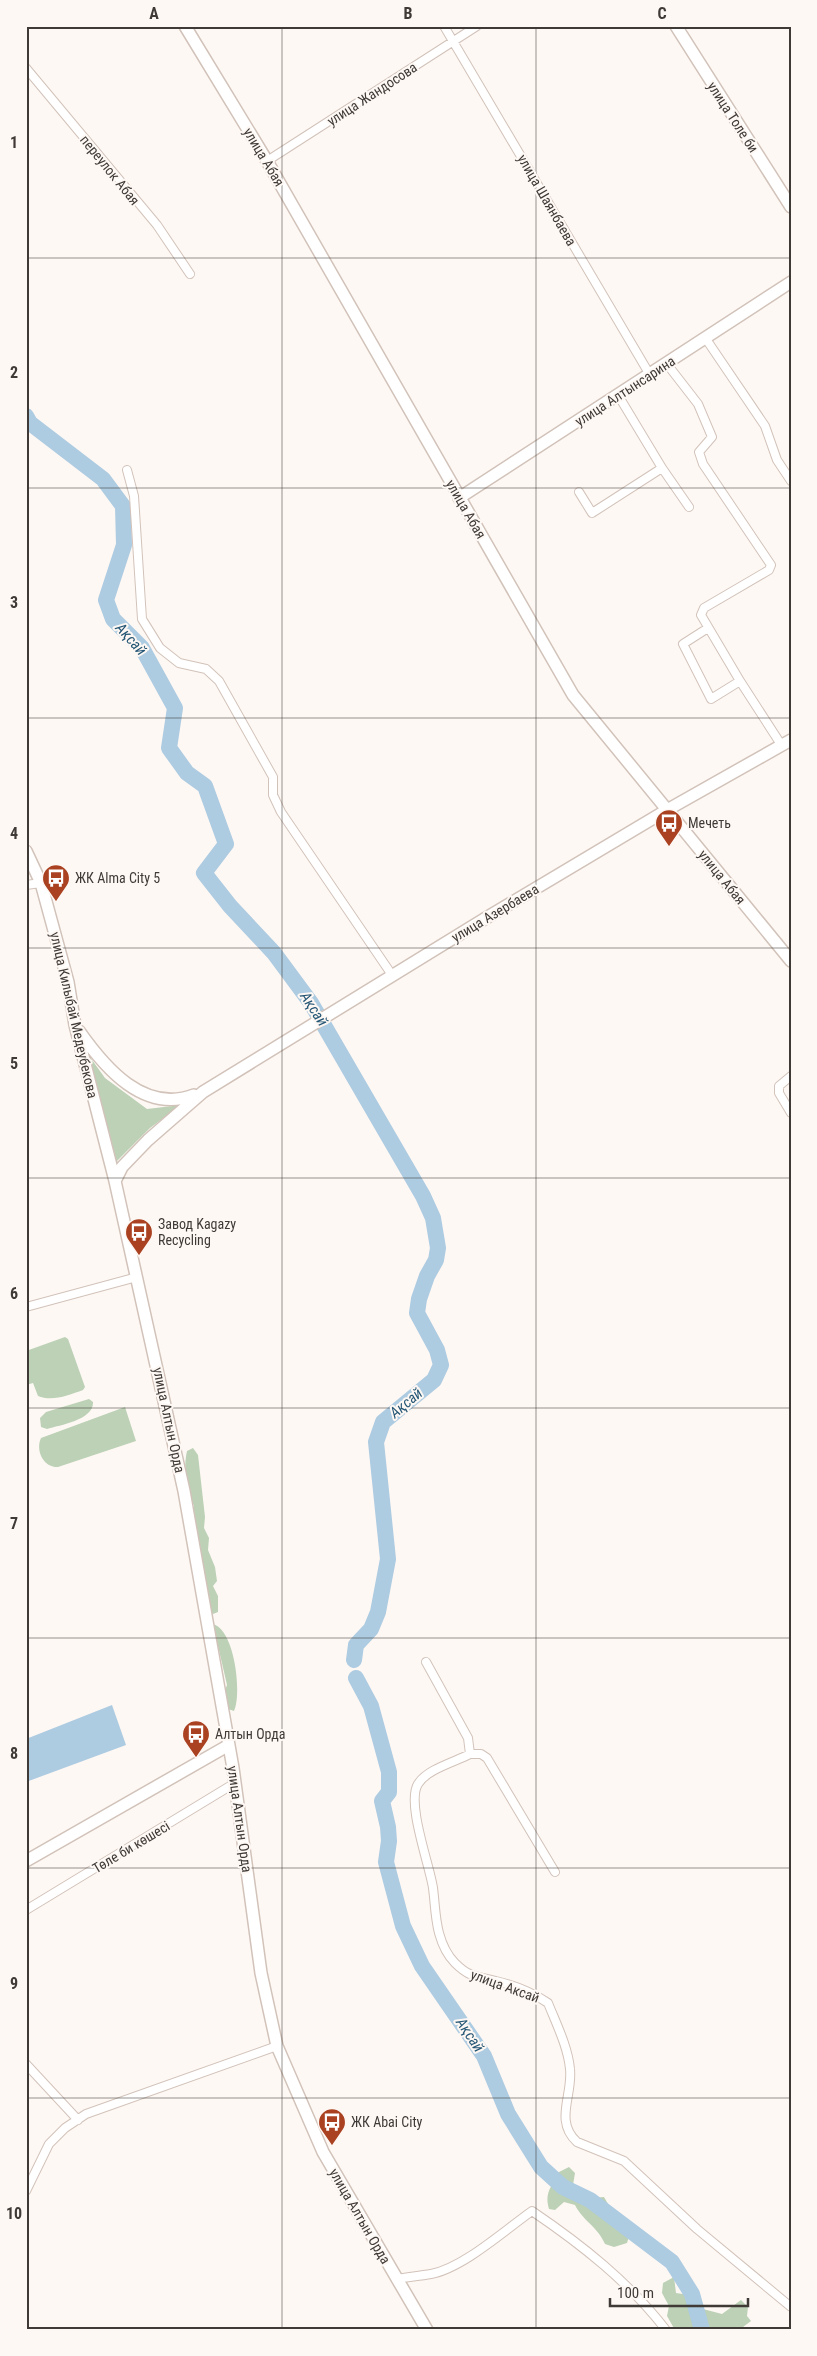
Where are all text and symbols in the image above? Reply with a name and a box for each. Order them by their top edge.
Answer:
text: A [149,4,159,23]
text: B [404,4,413,23]
text: C [657,4,667,23]
street label: улица Жандосова [324,59,420,129]
street label: улица Толе би [704,79,762,155]
street label: улица Абая [240,125,288,189]
street label: переулок Абая [77,132,143,208]
text: 1 [10,133,18,152]
street label: улица Шаянбаева [514,151,580,249]
street label: улица Алтынсарина [572,353,678,429]
text: 2 [10,363,18,382]
street label: улица Абая [443,477,489,541]
text: 3 [10,593,18,612]
water label: Ақсай [111,618,150,659]
bus stop icon: Мечеть [654,808,684,847]
place label: Мечеть [688,815,731,831]
text: 4 [10,824,18,843]
street label: улица Абая [695,847,749,907]
bus stop icon: ЖК Alma City 5 [41,863,71,902]
place label: ЖК Alma City 5 [75,870,160,886]
street label: улица Азербаева [449,881,541,945]
street label: улица Килыбай Медеубекова [47,930,101,1100]
water label: Ақсай [296,988,332,1030]
text: 5 [10,1054,18,1073]
place label: Завод Kagazy Recycling [158,1216,236,1248]
bus stop icon: Завод Kagazy Recycling [124,1217,154,1256]
text: 6 [10,1284,18,1303]
street label: улица Алтын Орда [150,1366,188,1474]
water label: Ақсай [385,1384,426,1422]
text: 7 [10,1514,18,1533]
bus stop icon: Алтын Орда [181,1719,211,1758]
place label: Алтын Орда [215,1726,286,1742]
text: 8 [10,1744,18,1763]
street label: улица Алтын Орда [225,1765,255,1873]
street label: Төле би көшесі [90,1818,172,1876]
street label: улица Аксай [468,1966,542,2006]
text: 9 [10,1974,18,1993]
water label: Ақсай [452,2014,488,2055]
bus stop icon: ЖК Abai City [317,2107,347,2146]
place label: ЖК Abai City [351,2114,423,2130]
street label: улица Алтын Орда [326,2165,394,2267]
text: 10 [6,2204,22,2223]
scale bar [610,2276,747,2308]
text: 100 m [617,2284,654,2302]

